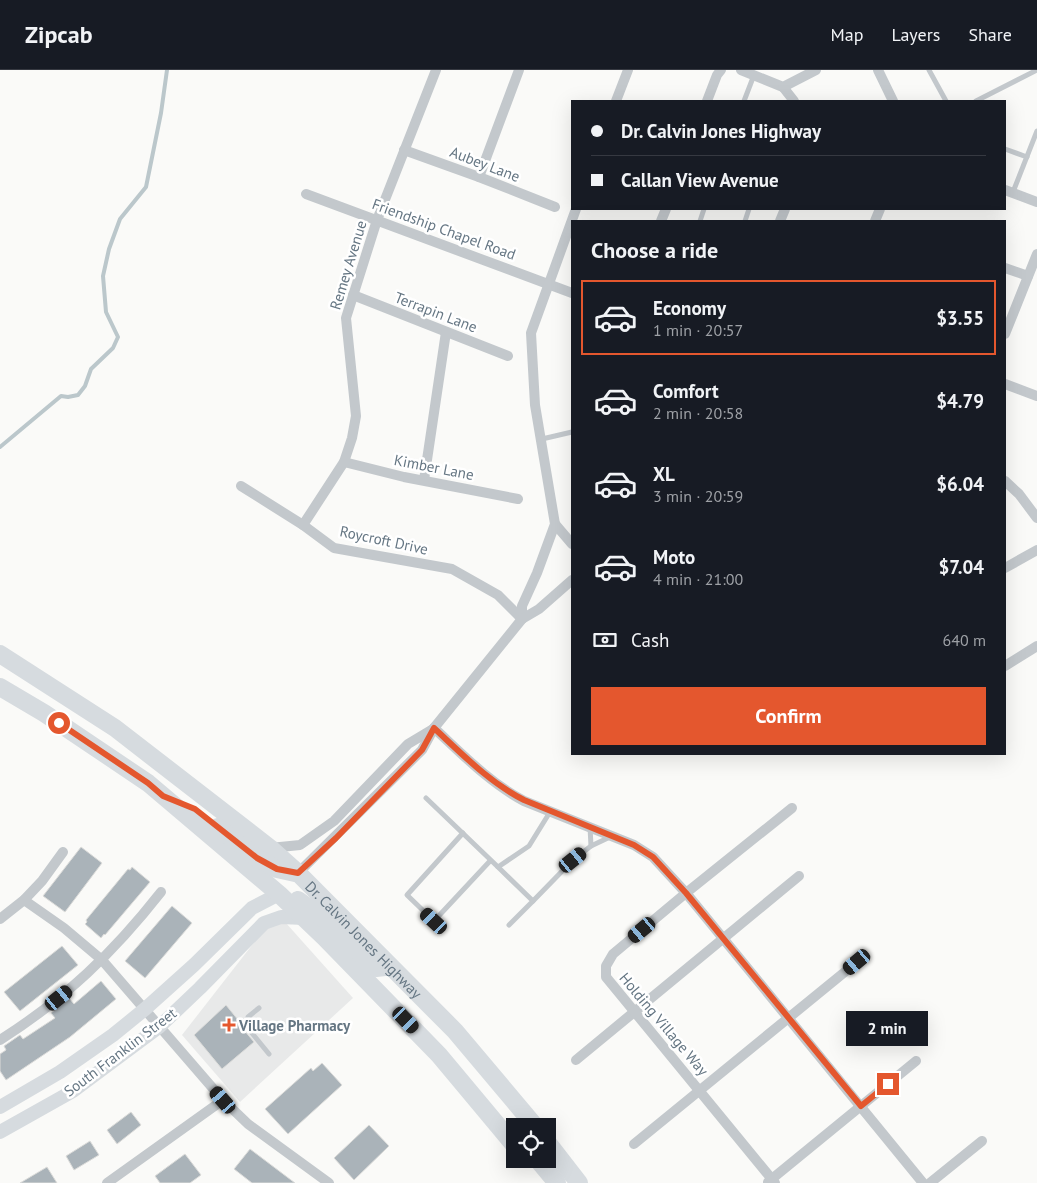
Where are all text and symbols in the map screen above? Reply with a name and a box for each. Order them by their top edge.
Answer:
text: Zipcab [25,19,93,50]
text: Map [831,23,863,46]
text: Layers [891,23,940,46]
text: Share [968,23,1012,46]
text: Dr. Calvin Jones Highway [621,119,821,143]
street label: Aubey Lane [447,142,523,186]
text: Callan View Avenue [621,168,779,192]
street label: Friendship Chapel Road [370,194,518,264]
street label: Remey Avenue [325,218,371,312]
text: Choose a ride [591,236,718,264]
street label: Terrapin Lane [392,288,480,336]
icon: car [593,295,638,340]
text: Economy [653,296,726,320]
text: $3.55 [936,306,984,330]
text: 1 min · 20:57 [653,320,743,340]
icon: car [593,378,638,423]
text: Comfort [653,379,719,403]
text: $4.79 [936,389,984,413]
text: 2 min · 20:58 [653,403,743,423]
street label: Kimber Lane [392,450,476,484]
icon: car [593,461,638,506]
text: XL [653,462,675,486]
text: $6.04 [936,472,984,496]
text: 3 min · 20:59 [653,486,743,506]
street label: Roycroft Drive [338,521,430,559]
icon: car [593,544,638,589]
text: Moto [653,545,695,569]
text: $7.04 [938,555,984,579]
text: 4 min · 21:00 [653,569,743,589]
icon: cash [591,626,619,654]
text: Cash [631,628,669,652]
text: 640 m [943,630,986,650]
button: Confirm [591,687,986,745]
route start [48,712,70,734]
car [556,845,589,875]
street label: Dr. Calvin Jones Highway [302,877,427,1002]
car [417,905,450,937]
car [625,915,658,945]
car [840,947,873,977]
street label: Holding Village Way [615,969,713,1079]
car [42,983,75,1013]
street label: South Franklin Street [60,1003,180,1101]
car [390,1004,421,1036]
callout: 2 min [847,1012,929,1046]
place label: Village Pharmacy [238,1016,351,1035]
text: 2 min [867,1018,907,1038]
marker: Village Pharmacy [223,1019,235,1031]
route end [877,1073,899,1095]
car [207,1084,238,1116]
map controls [506,1118,556,1168]
button: locate [506,1118,556,1168]

